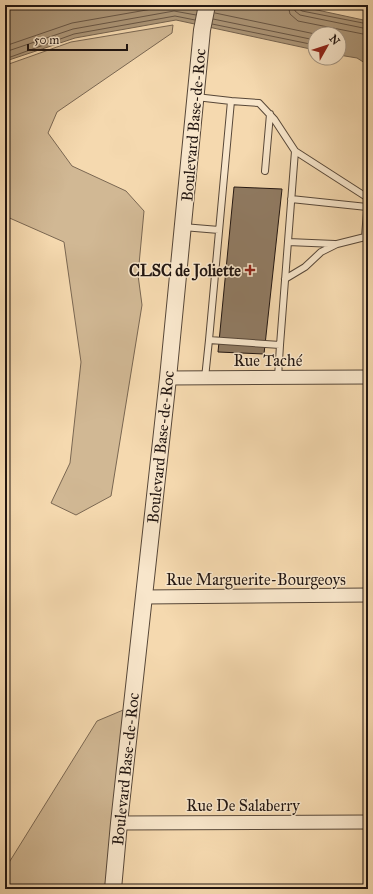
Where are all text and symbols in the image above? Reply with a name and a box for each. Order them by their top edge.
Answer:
scale bar [28,26,127,52]
north arrow [307,26,347,66]
text: N [326,32,343,48]
text: 50 m [34,33,59,47]
street label: Boulevard Base-de-Roc [177,47,210,202]
place label: CLSC de Joliette [129,261,241,281]
marker: CLSC de Joliette [244,264,256,276]
street label: Rue Taché [234,351,303,370]
street label: Boulevard Base-de-Roc [143,369,178,524]
street label: Rue Marguerite-Bourgeoys [166,570,346,590]
street label: Boulevard Base-de-Roc [108,691,143,846]
street label: Rue De Salaberry [186,796,300,815]

